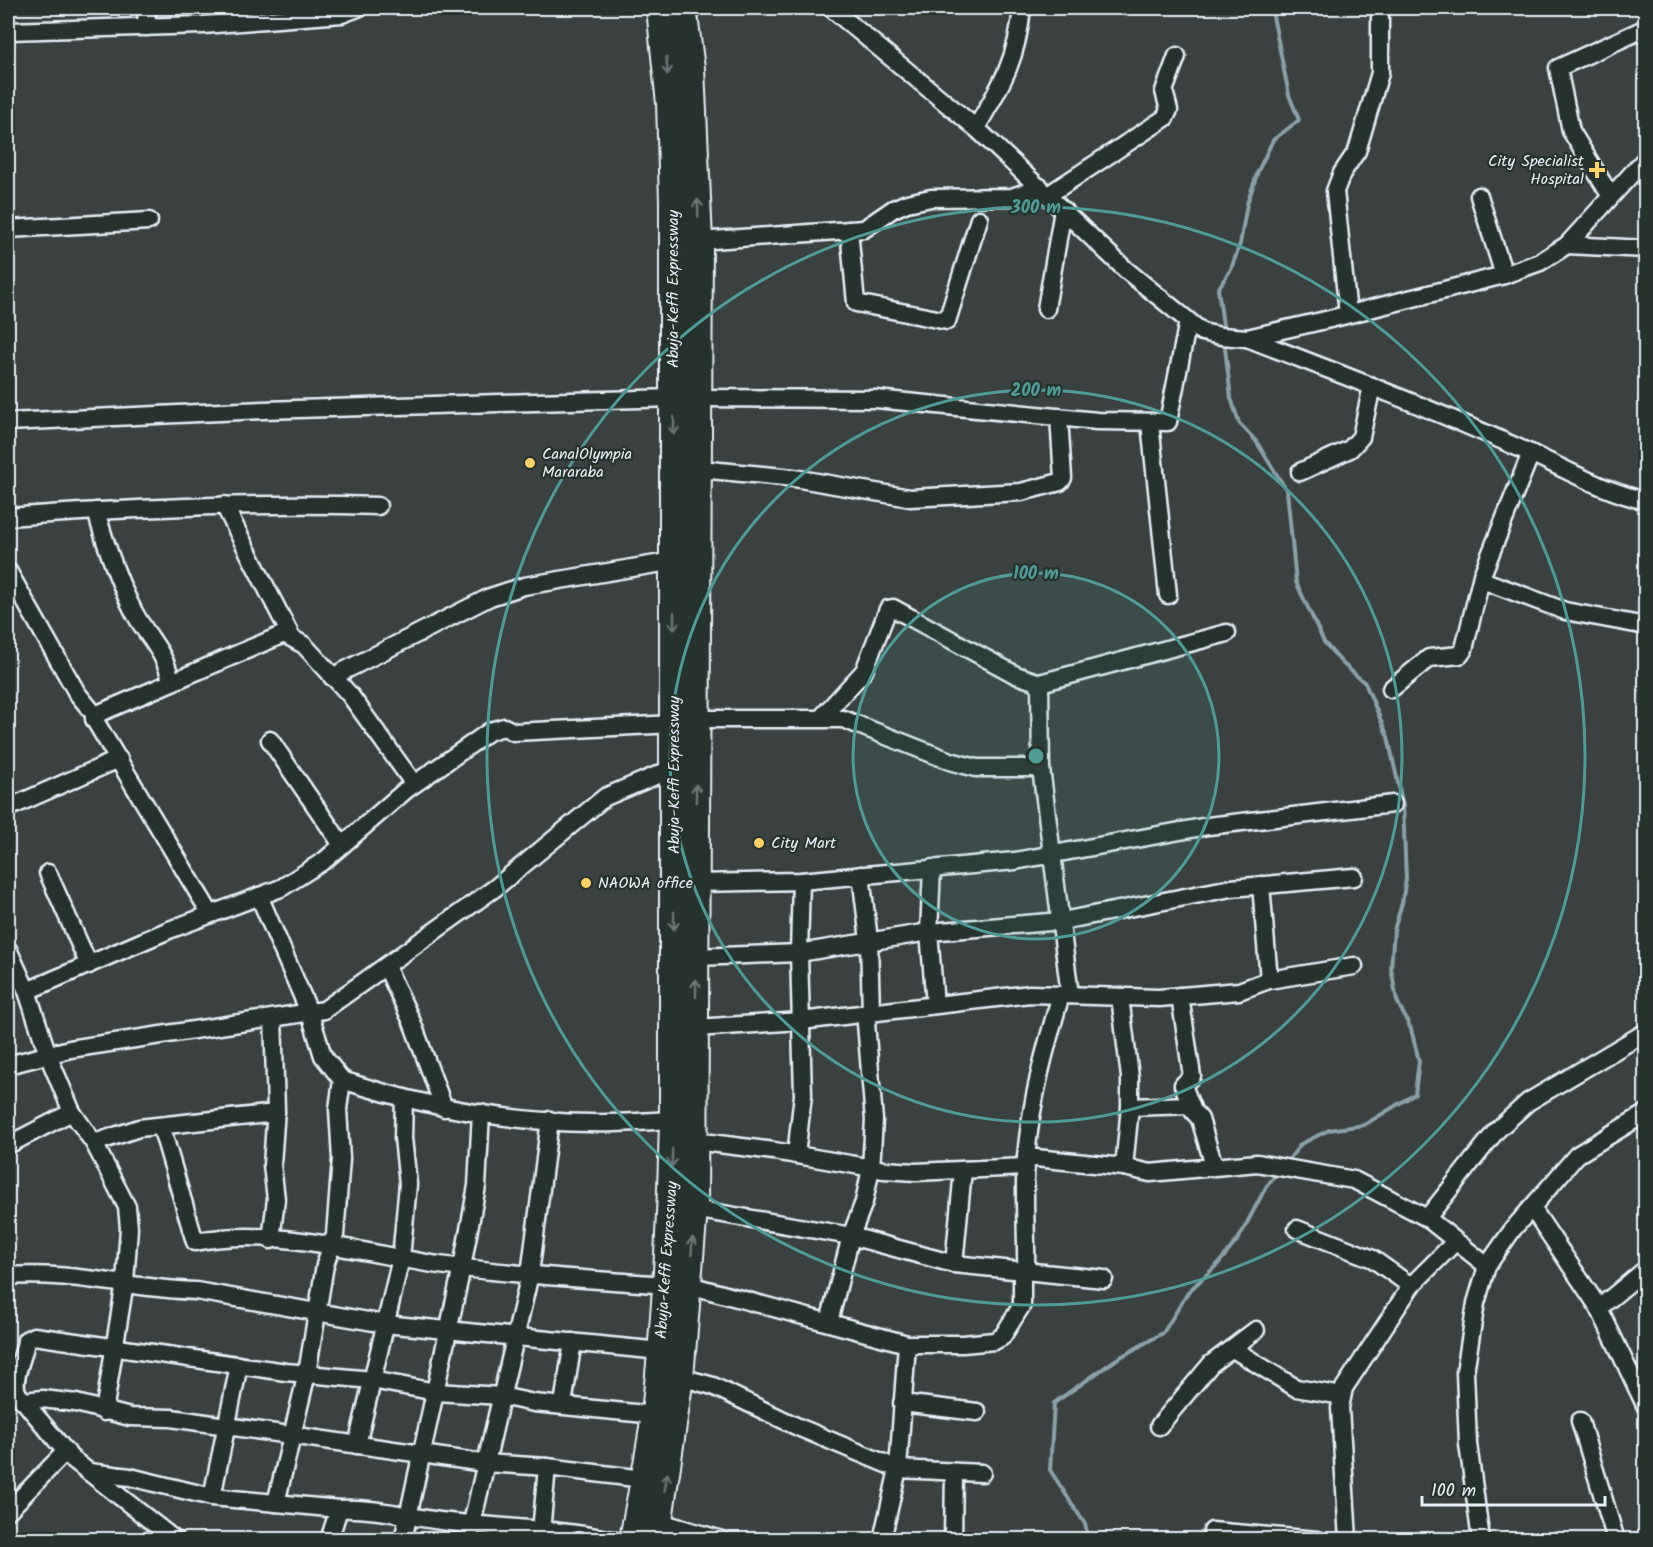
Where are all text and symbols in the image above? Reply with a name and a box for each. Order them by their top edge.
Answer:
one-way arrow [662,55,673,75]
place label: City Specialist Hospital [1488,149,1585,192]
marker: City Specialist Hospital [1588,161,1606,179]
text: 300 m [1010,194,1061,223]
one-way arrow [692,198,703,218]
street label: Abuja-Keffi Expressway [661,210,686,368]
text: 200 m [1011,377,1062,406]
one-way arrow [668,416,680,436]
place label: CanalOlympia Mararaba [542,442,632,485]
marker: CanalOlympia Mararaba [523,456,537,470]
text: 100 m [1013,560,1059,589]
one-way arrow [668,611,680,631]
street label: Abuja-Keffi Expressway [662,696,687,854]
centre of rings [1026,746,1046,766]
one-way arrow [690,784,702,804]
place label: City Mart [771,831,837,856]
marker: City Mart [752,836,766,850]
place label: NAOWA office [598,871,693,896]
marker: NAOWA office [579,876,593,890]
one-way arrow [668,911,680,931]
one-way arrow [690,979,702,999]
one-way arrow [666,1148,678,1168]
street label: Abuja-Keffi Expressway [649,1180,685,1340]
one-way arrow [686,1237,697,1257]
scale bar [1422,1469,1605,1507]
one-way arrow [660,1472,671,1492]
text: 100 m [1431,1477,1476,1506]

